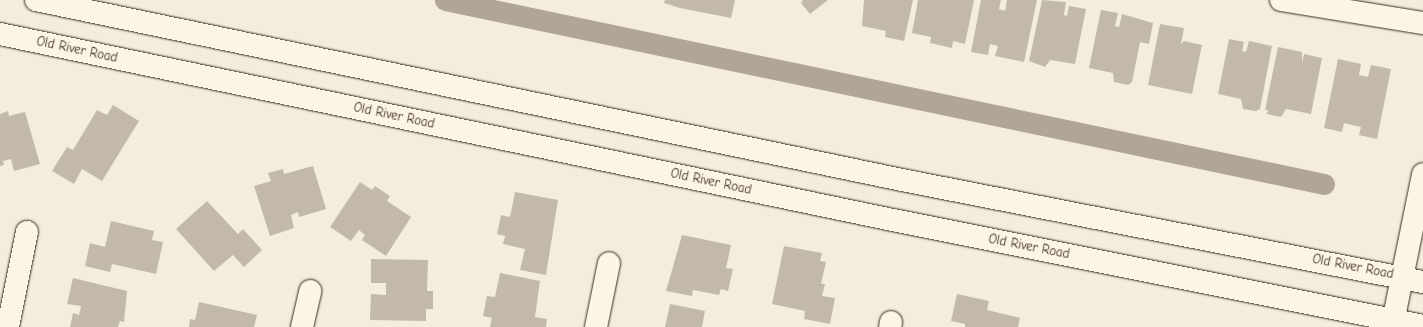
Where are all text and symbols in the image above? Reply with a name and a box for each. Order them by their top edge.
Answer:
street label: Old River Road [35,34,119,66]
street label: Old River Road [352,100,436,132]
street label: Old River Road [669,166,753,198]
street label: Old River Road [987,231,1071,263]
street label: Old River Road [1311,251,1395,283]

